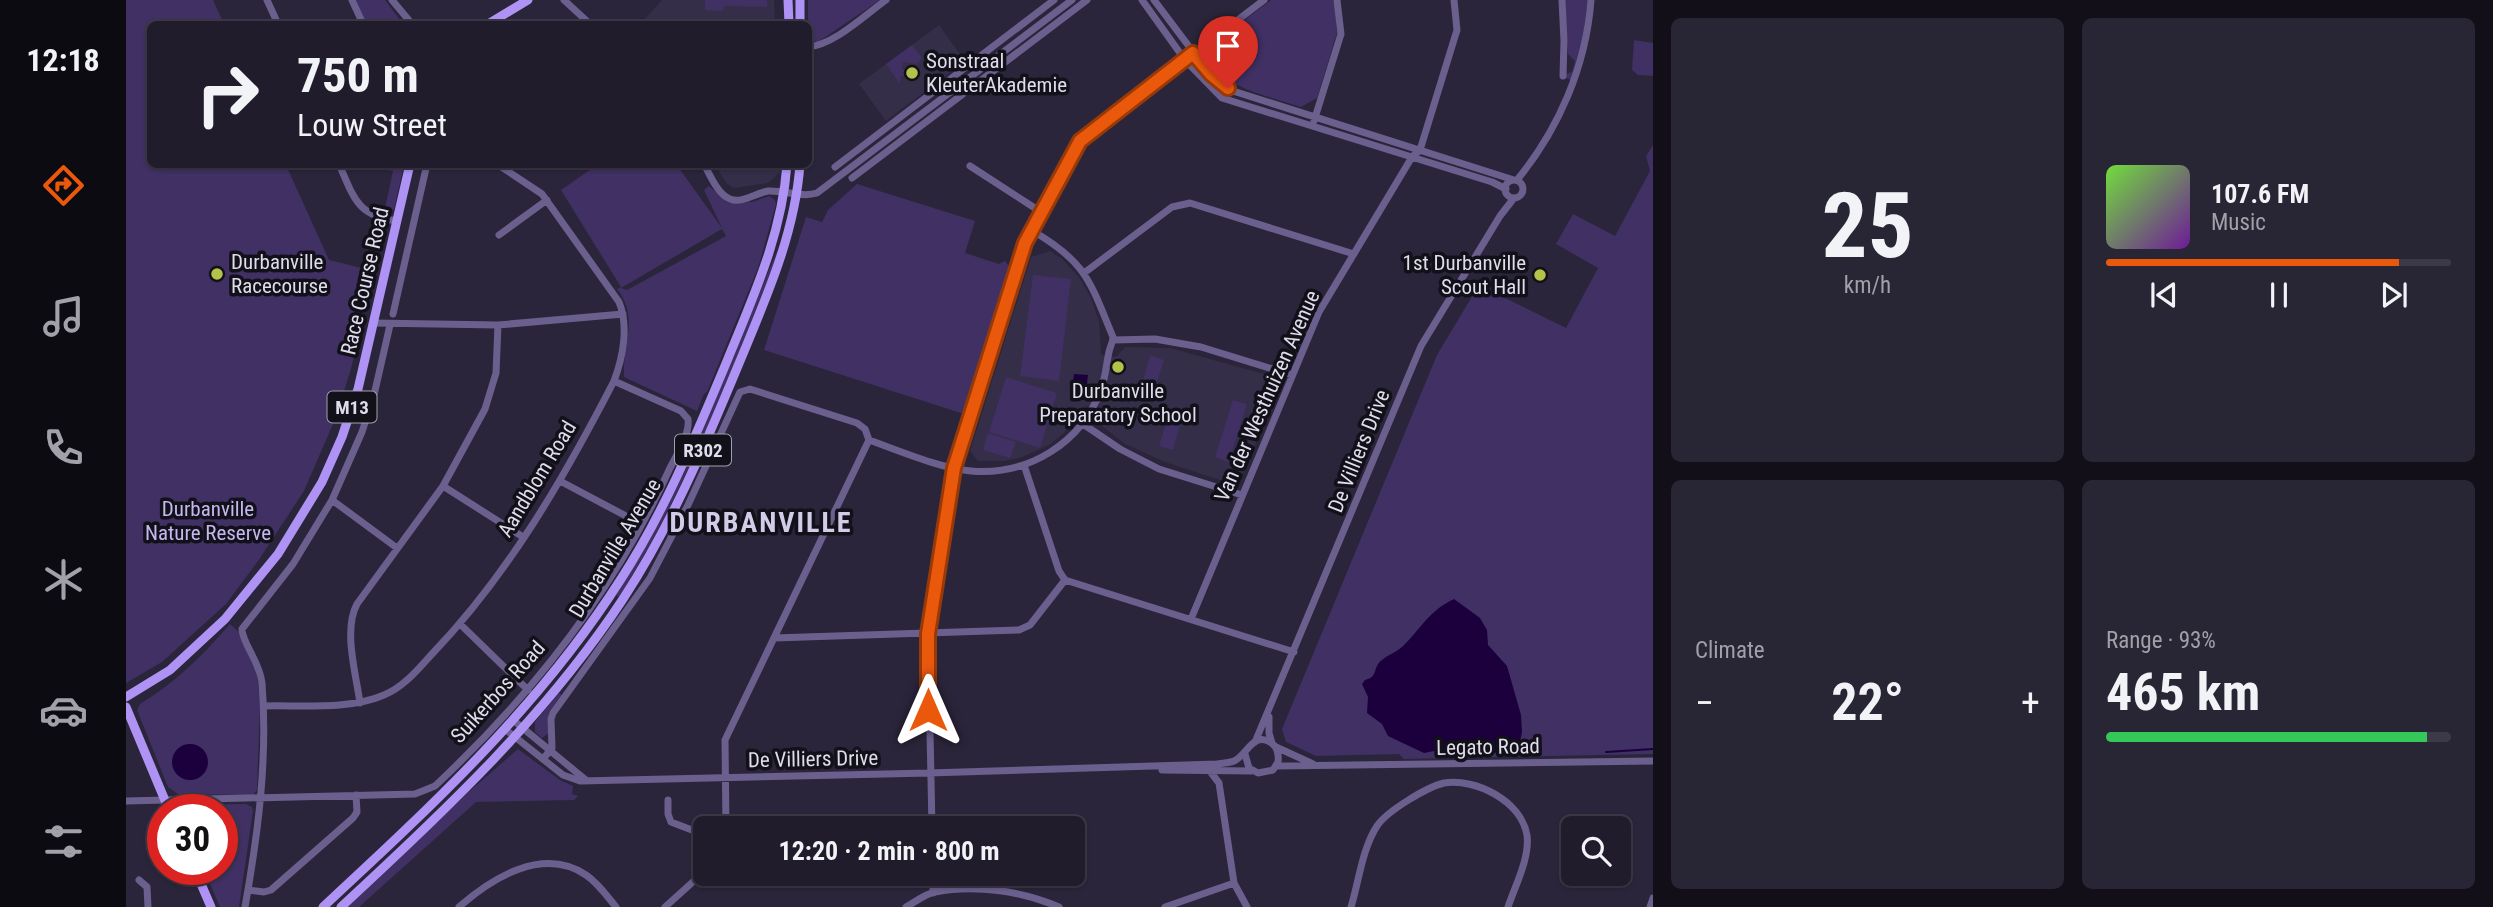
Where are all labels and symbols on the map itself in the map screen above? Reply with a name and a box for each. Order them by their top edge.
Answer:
pin [1198,16,1258,88]
place label: Sonstraal KleuterAkademie [926,49,1067,97]
marker: Sonstraal KleuterAkademie [904,65,920,81]
street label: Race Course Road [336,205,394,357]
place label: Durbanville Racecourse [231,250,328,298]
place label: 1st Durbanville Scout Hall [1403,251,1526,299]
marker: Durbanville Racecourse [209,266,225,282]
marker: 1st Durbanville Scout Hall [1532,267,1548,283]
street label: Van der Westhuizen Avenue [1210,287,1325,505]
marker: Durbanville Preparatory School [1110,359,1126,375]
place label: Durbanville Preparatory School [1039,379,1197,427]
street label: De Villiers Drive [1323,386,1395,516]
road number: M13 [328,392,376,422]
street label: Aandblom Road [493,417,581,541]
road number: R302 [675,435,731,466]
street label: Durbanville Avenue [564,474,666,622]
park label: Durbanville Nature Reserve [145,497,271,545]
district label: DURBANVILLE [669,506,853,539]
street label: Suikerbos Road [446,636,550,748]
position arrow [891,673,965,747]
street label: Legato Road [1436,734,1540,760]
street label: De Villiers Drive [748,746,878,772]
speed limit sign: 30 [147,794,238,885]

